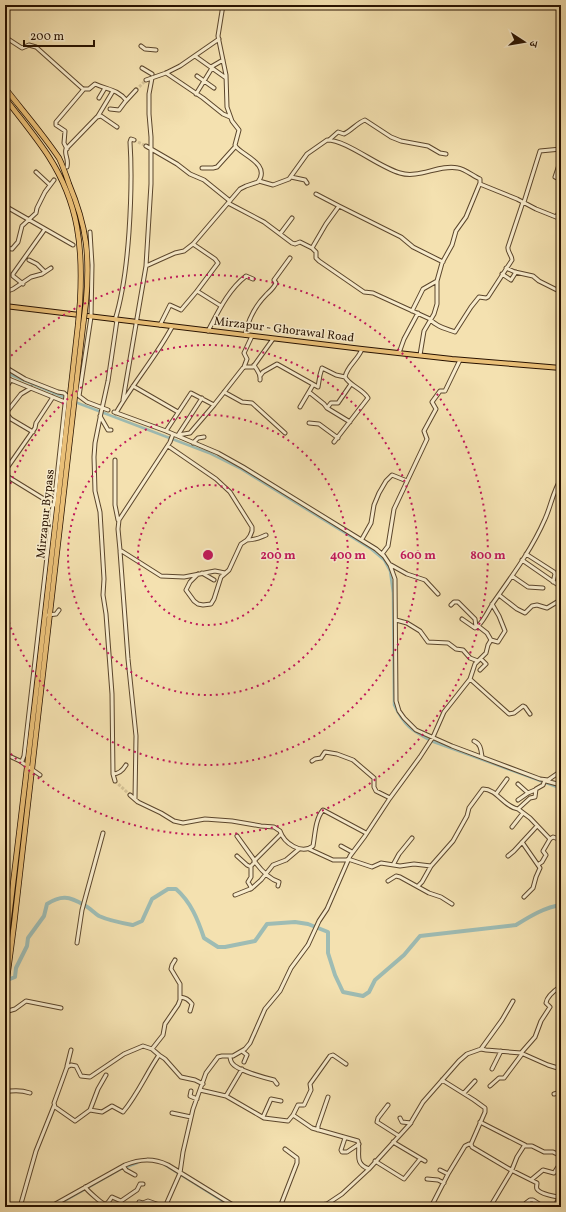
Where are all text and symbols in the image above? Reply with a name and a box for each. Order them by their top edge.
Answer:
scale bar [24,22,94,48]
north arrow [504,22,544,62]
text: 200 m [30,29,64,45]
text: उ [524,38,540,49]
street label: Mirzapur - Ghorawal Road [213,313,355,347]
street label: Mirzapur Bypass [33,468,59,560]
centre of rings [201,548,215,562]
text: 200 m [260,548,296,564]
text: 400 m [330,548,366,564]
text: 600 m [400,548,436,564]
text: 800 m [470,548,506,564]

